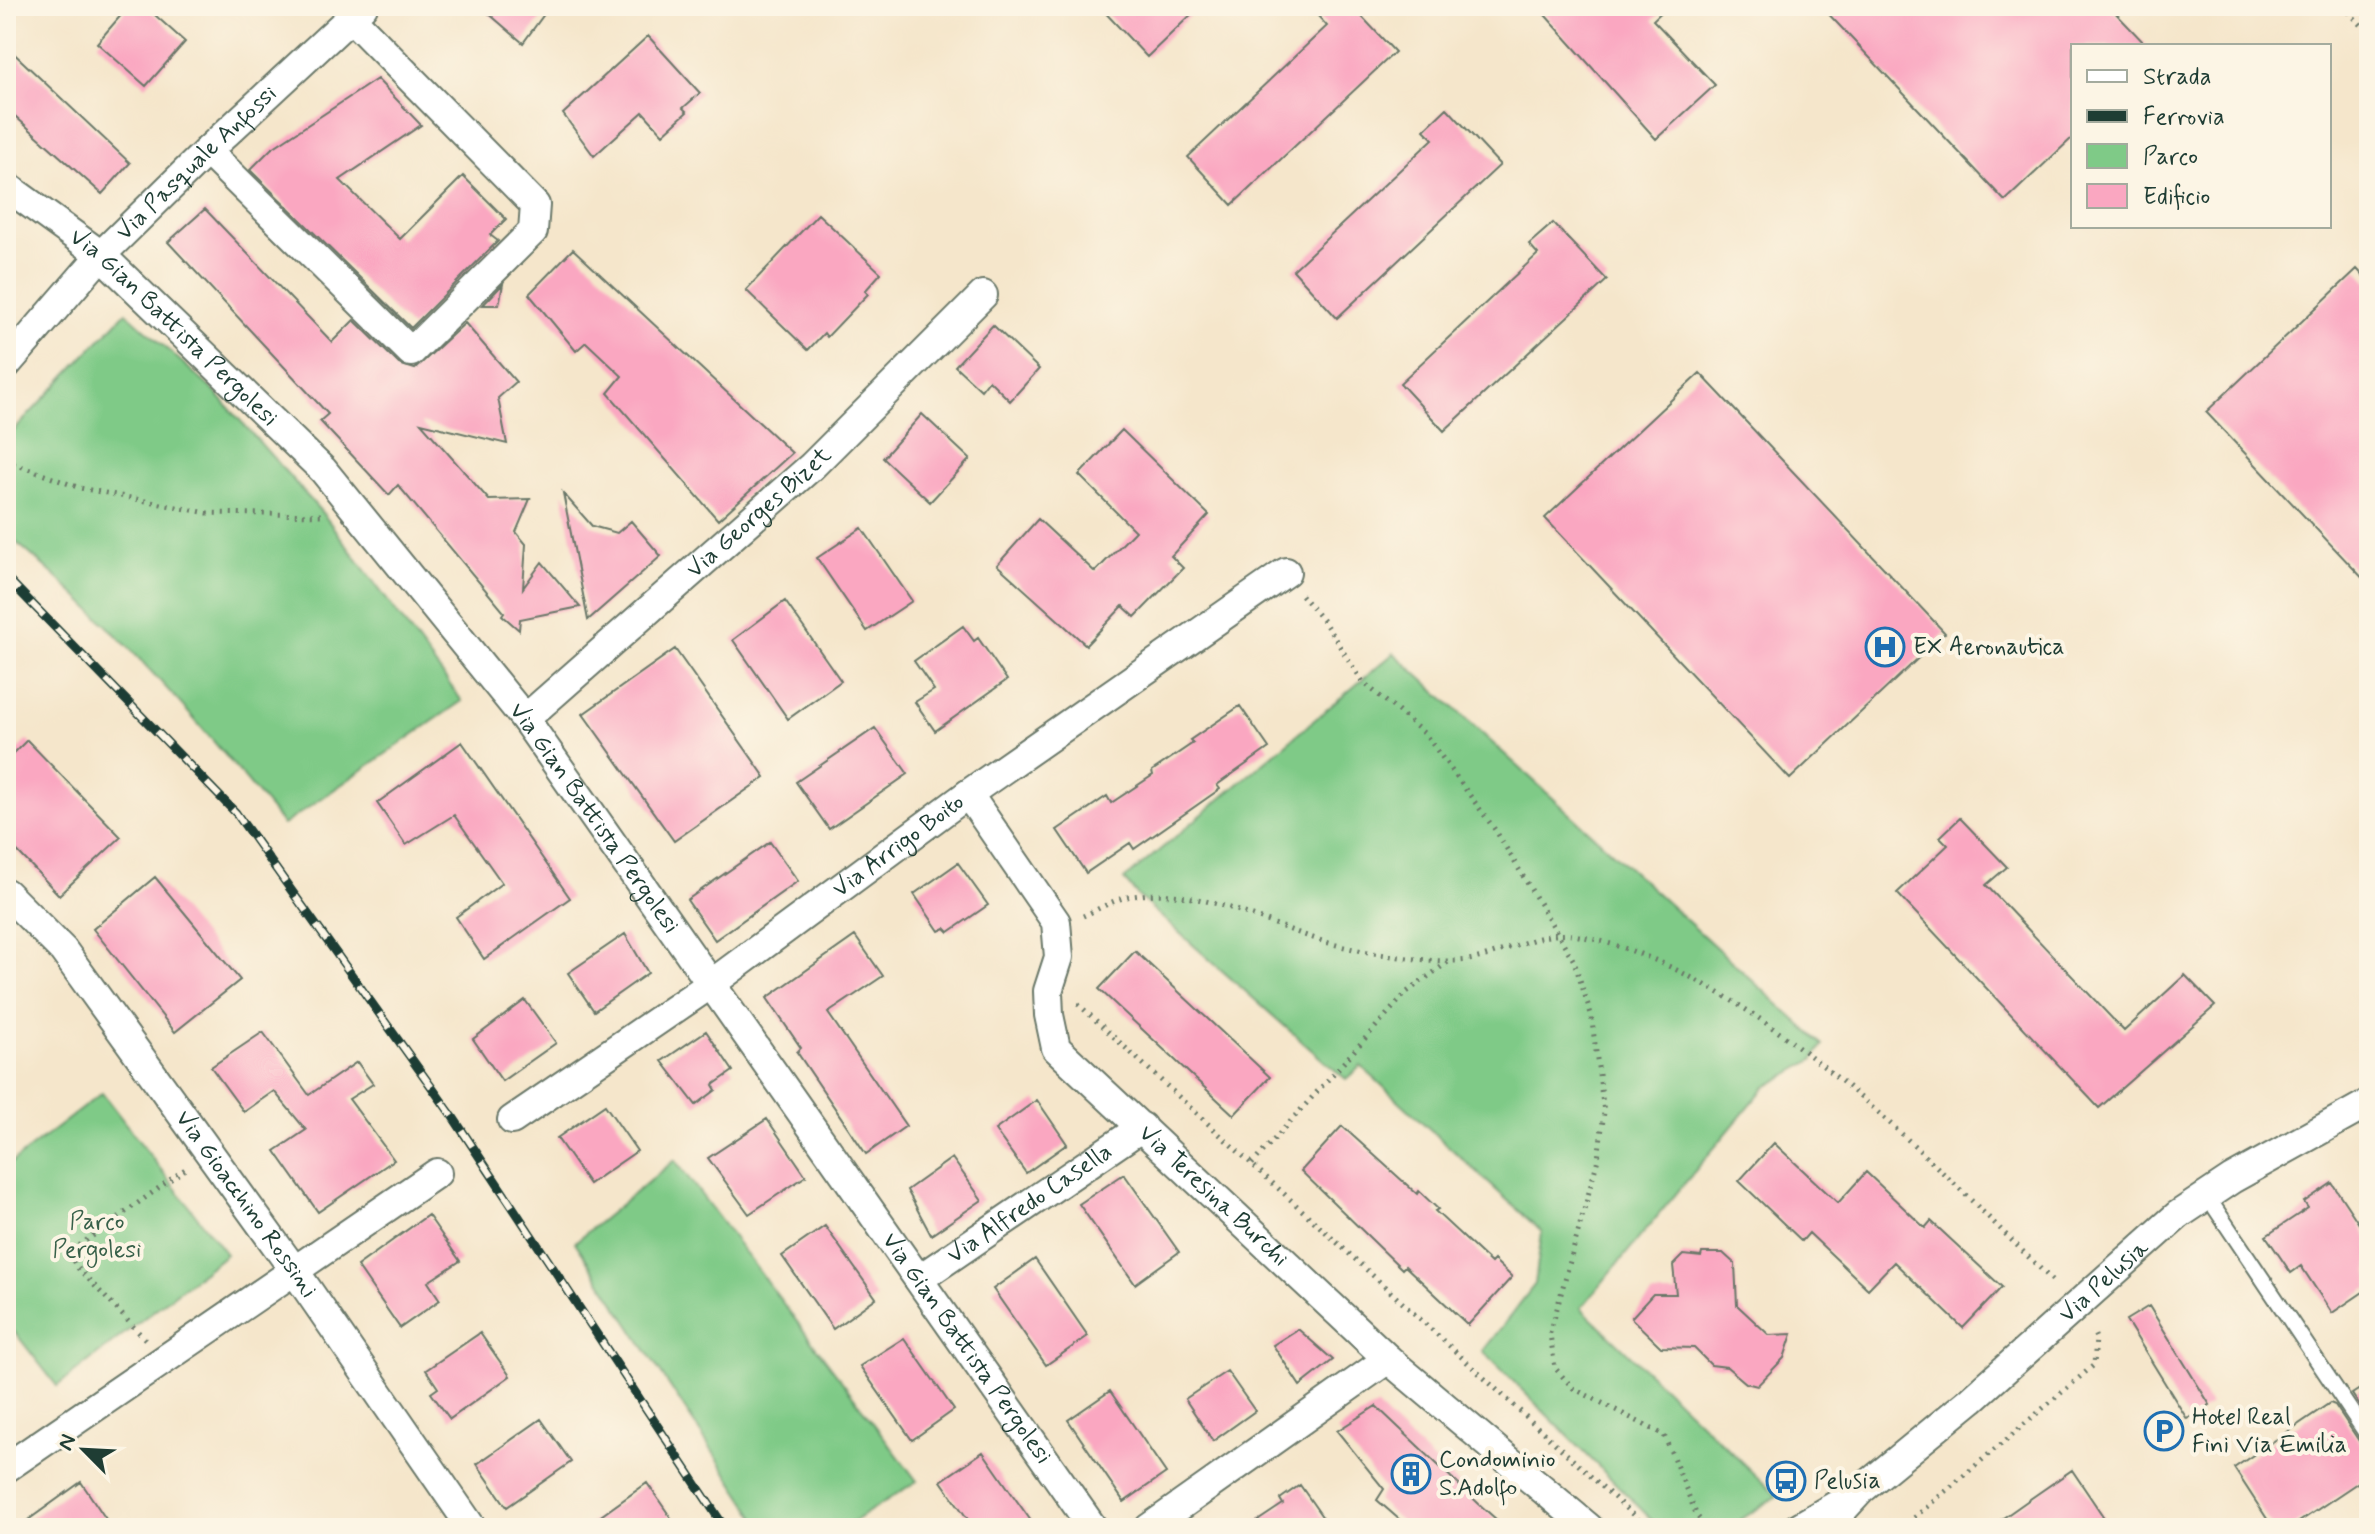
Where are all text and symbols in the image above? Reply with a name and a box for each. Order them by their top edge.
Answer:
legend [2071,44,2331,228]
text: Strada [2143,62,2212,93]
street label: Via Pasquale Anfossi [109,78,284,247]
text: Ferrovia [2143,102,2225,133]
text: Parco [2143,142,2198,173]
text: Edificio [2143,182,2210,213]
street label: Via Gian Battista Pergolesi [63,222,285,434]
street label: Via Georges Bizet [680,440,838,585]
hospital icon: EX Aeronautica [1864,626,1906,668]
place label: EX Aeronautica [1913,632,2065,663]
street label: Via Gian Battista Pergolesi [502,696,686,940]
street label: Via Arrigo Boito [826,787,970,904]
street label: Via Gioacchino Rossini [168,1104,324,1304]
street label: Via Teresina Burchi [1132,1118,1295,1274]
street label: Via Alfredo Casella [941,1136,1118,1271]
park label: Parco Pergolesi [52,1207,142,1268]
street label: Via Gian Battista Pergolesi [875,1226,1059,1470]
street label: Via Pelusia [2052,1232,2156,1330]
place label: Hotel Real Fini Via Emilia [2192,1402,2347,1461]
north arrow [44,1410,124,1490]
parking icon: Hotel Real Fini Via Emilia [2143,1410,2185,1452]
text: N [52,1430,83,1455]
place label: Condominio S.Adolfo [1439,1445,1555,1506]
building icon: Condominio S.Adolfo [1390,1453,1432,1495]
bus stop icon: Pelusia [1765,1460,1807,1502]
place label: Pelusia [1814,1466,1881,1497]

